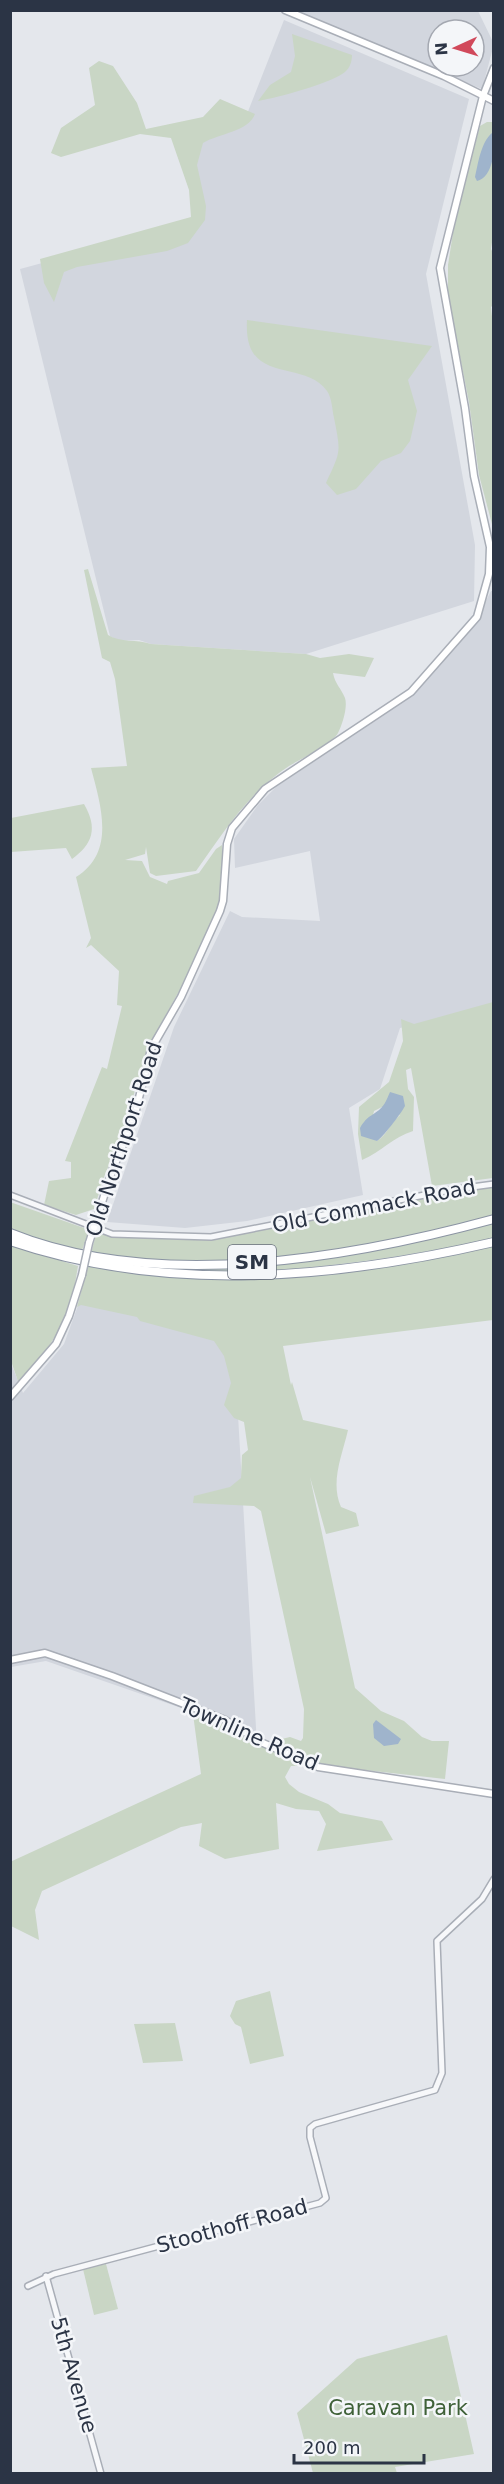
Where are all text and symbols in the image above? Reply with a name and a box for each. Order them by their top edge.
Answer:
north arrow [426,18,486,78]
text: N [432,42,451,56]
street label: Old Northport Road [81,1039,167,1239]
street label: Old Commack Road [270,1174,478,1238]
road number: SM [228,1245,276,1279]
street label: Townline Road [175,1692,322,1775]
street label: Stoothoff Road [154,2194,310,2258]
street label: 5th Avenue [46,2314,102,2436]
park label: Caravan Park [328,2396,469,2420]
scale bar [294,2427,424,2465]
text: 200 m [303,2437,361,2458]

